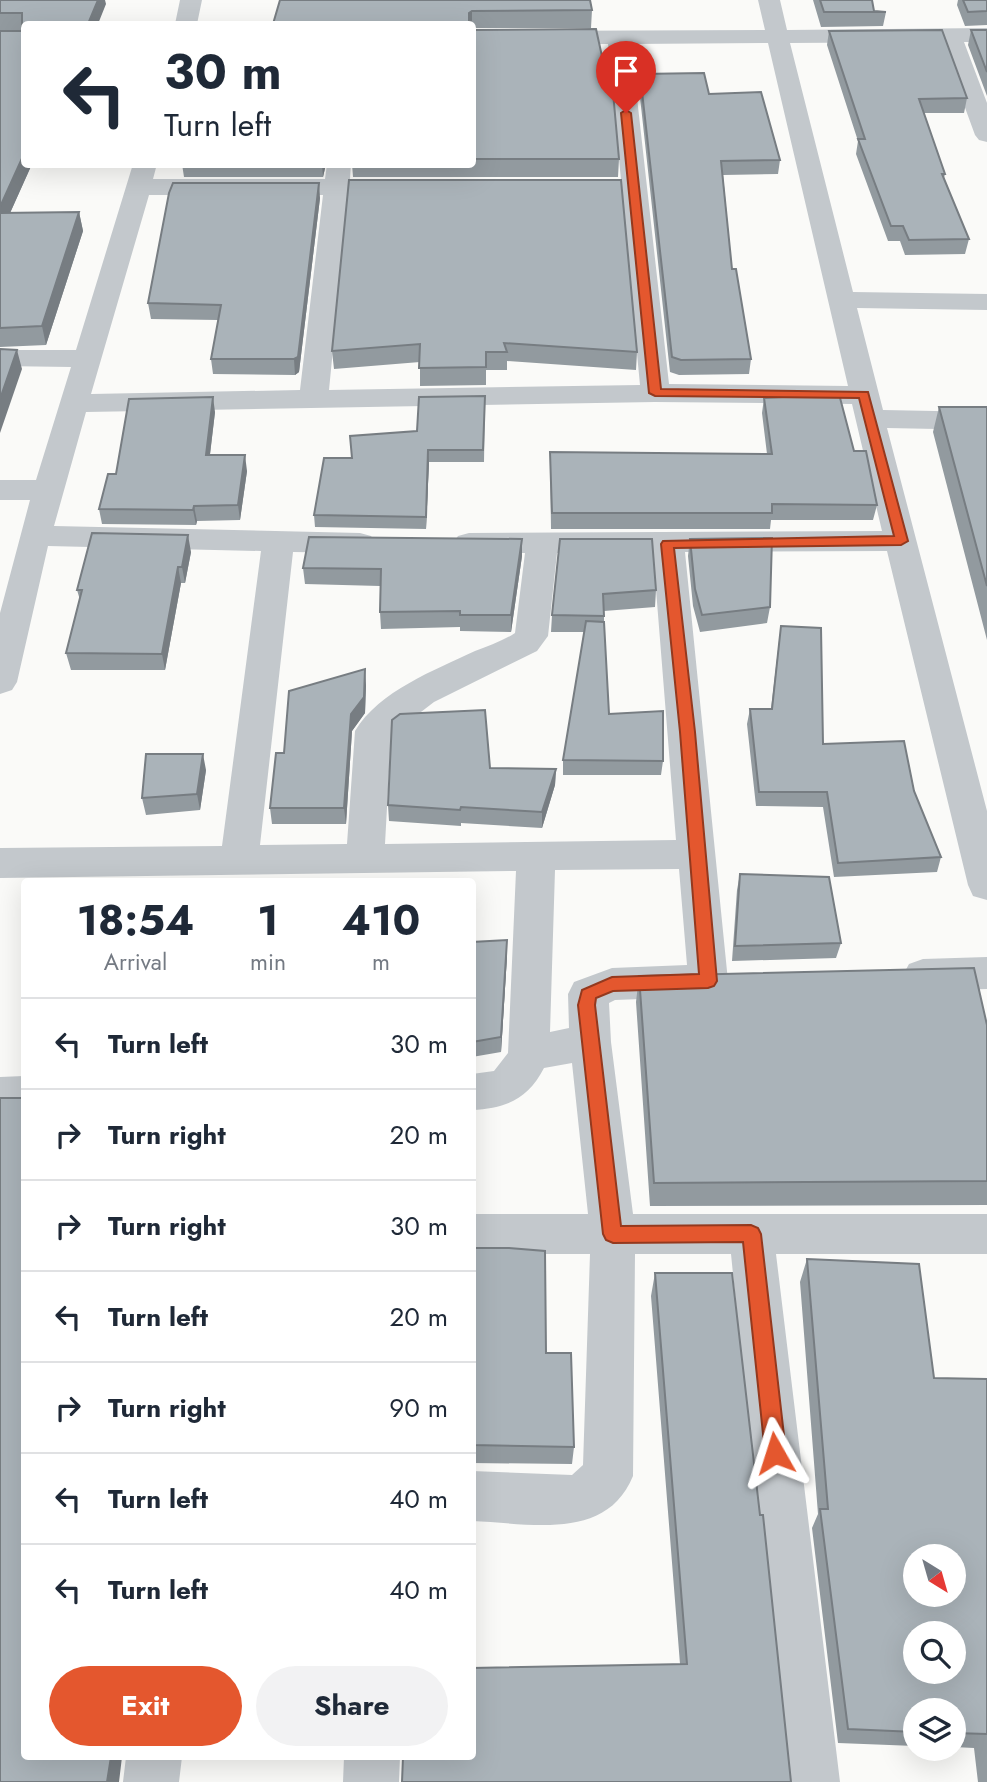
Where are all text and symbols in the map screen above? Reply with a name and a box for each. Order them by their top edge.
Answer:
text: 30 m [164,37,282,107]
pin [596,41,656,113]
icon: left [49,49,140,140]
icon: arrive [607,52,645,90]
text: Turn left [164,102,271,148]
text: 18:54 [77,890,194,951]
text: 1 [257,890,279,951]
text: 410 [342,890,420,951]
text: Arrival [104,945,167,979]
text: min [250,945,286,979]
text: m [372,945,390,979]
icon: left [49,1025,87,1063]
text: Turn left [108,1025,208,1063]
text: 30 m [390,1025,448,1063]
icon: right [49,1116,87,1154]
text: Turn right [108,1116,226,1154]
text: 20 m [390,1116,448,1154]
icon: right [49,1207,87,1245]
text: Turn right [108,1207,226,1245]
text: 30 m [390,1207,448,1245]
icon: left [49,1298,87,1336]
text: Turn left [108,1298,208,1336]
text: 20 m [390,1298,448,1336]
icon: right [49,1389,87,1427]
text: Turn right [108,1389,226,1427]
text: 90 m [389,1389,448,1427]
position arrow [738,1416,812,1490]
icon: left [49,1480,87,1518]
text: Turn left [108,1480,208,1518]
text: 40 m [389,1480,448,1518]
north arrow [903,1544,966,1606]
map controls [903,1544,966,1761]
icon: left [49,1571,87,1609]
text: Turn left [108,1571,208,1609]
text: 40 m [389,1571,448,1609]
button: search [903,1621,966,1684]
button: Exit [49,1666,242,1746]
button: Share [256,1666,448,1746]
button: layers [903,1698,966,1761]

